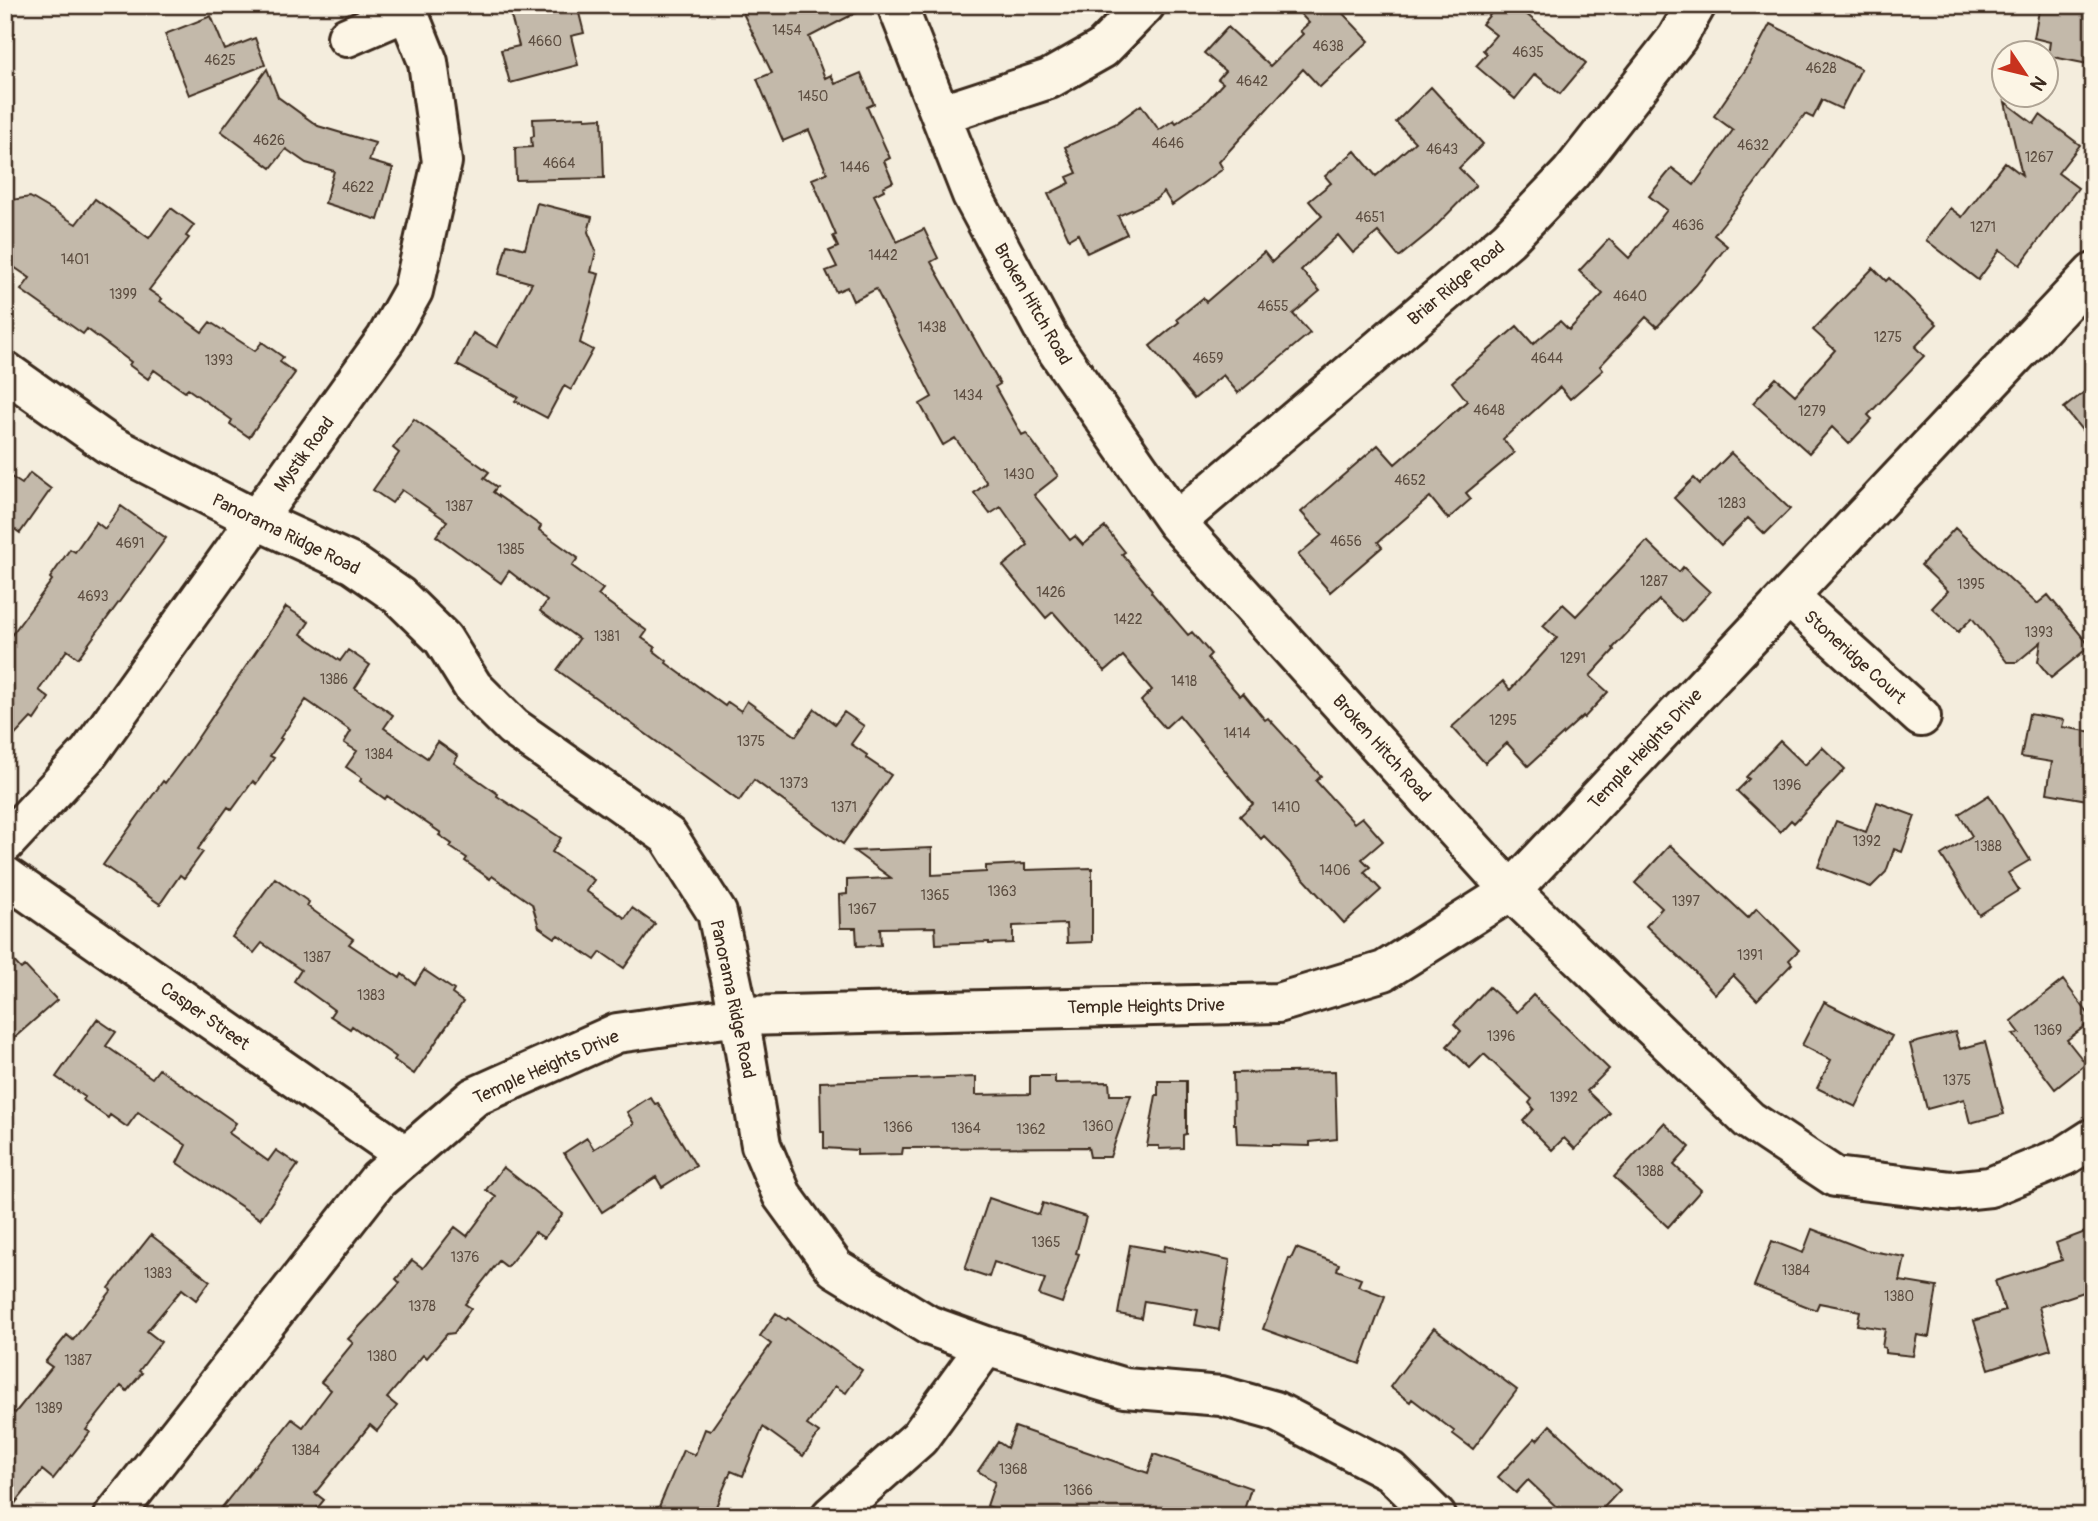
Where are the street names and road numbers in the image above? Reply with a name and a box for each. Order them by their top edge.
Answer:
street label: Briar Ridge Road [1403,236,1510,331]
street label: Broken Hitch Road [988,239,1077,369]
street label: Mystik Road [269,412,340,497]
street label: Panorama Ridge Road [208,489,364,580]
street label: Stoneridge Court [1799,605,1911,710]
street label: Temple Heights Drive [1583,684,1707,815]
street label: Broken Hitch Road [1327,690,1436,807]
street label: Panorama Ridge Road [704,918,761,1081]
street label: Casper Street [156,977,255,1056]
street label: Temple Heights Drive [1067,994,1225,1019]
street label: Temple Heights Drive [470,1025,623,1110]

